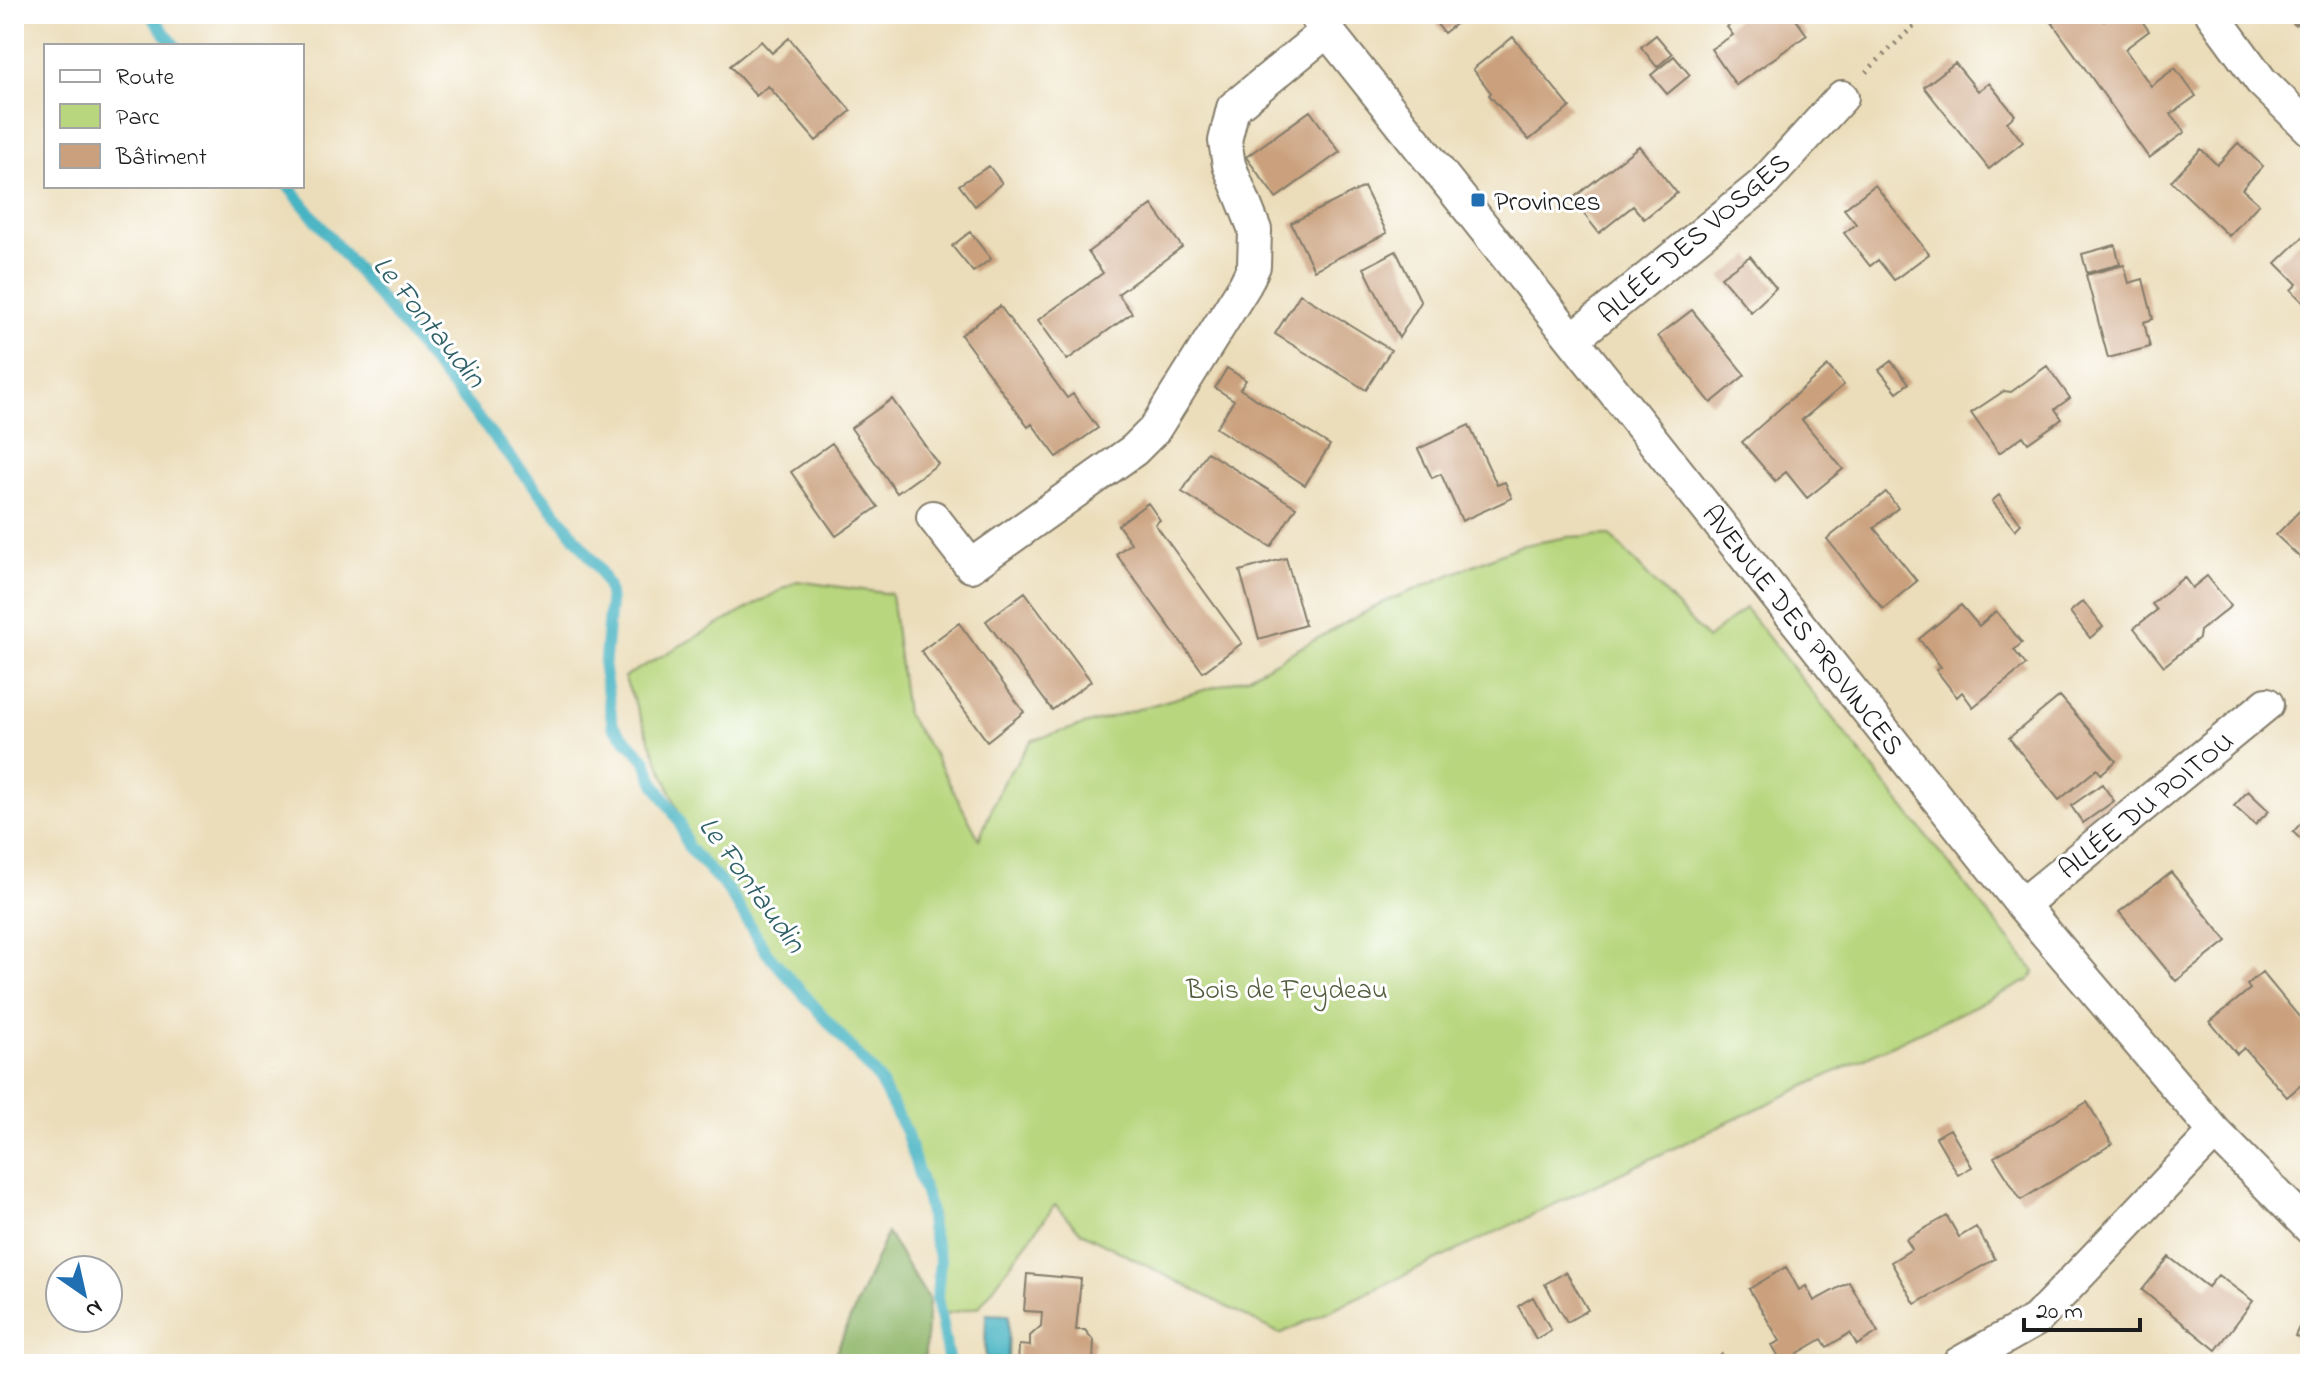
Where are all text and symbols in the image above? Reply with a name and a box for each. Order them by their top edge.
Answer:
legend [44,44,304,188]
text: Route [116,61,174,96]
text: Parc [116,101,160,136]
text: Bâtiment [115,141,207,176]
street label: ALLÉE DES VOSGES [1590,144,1801,335]
place label: Provinces [1494,183,1601,224]
marker: Provinces [1469,191,1487,209]
water label: Le Fontaudin [360,247,496,400]
street label: AVENUE DES PROVINCES [1690,497,1912,765]
street label: ALLÉE DU POITOU [2050,723,2244,891]
water label: Le Fontaudin [686,808,816,964]
park label: Bois de Feydeau [1185,971,1388,1012]
north arrow [44,1254,124,1334]
scale bar [2024,1282,2140,1332]
text: N [78,1291,109,1326]
text: 20 m [2036,1295,2083,1330]

